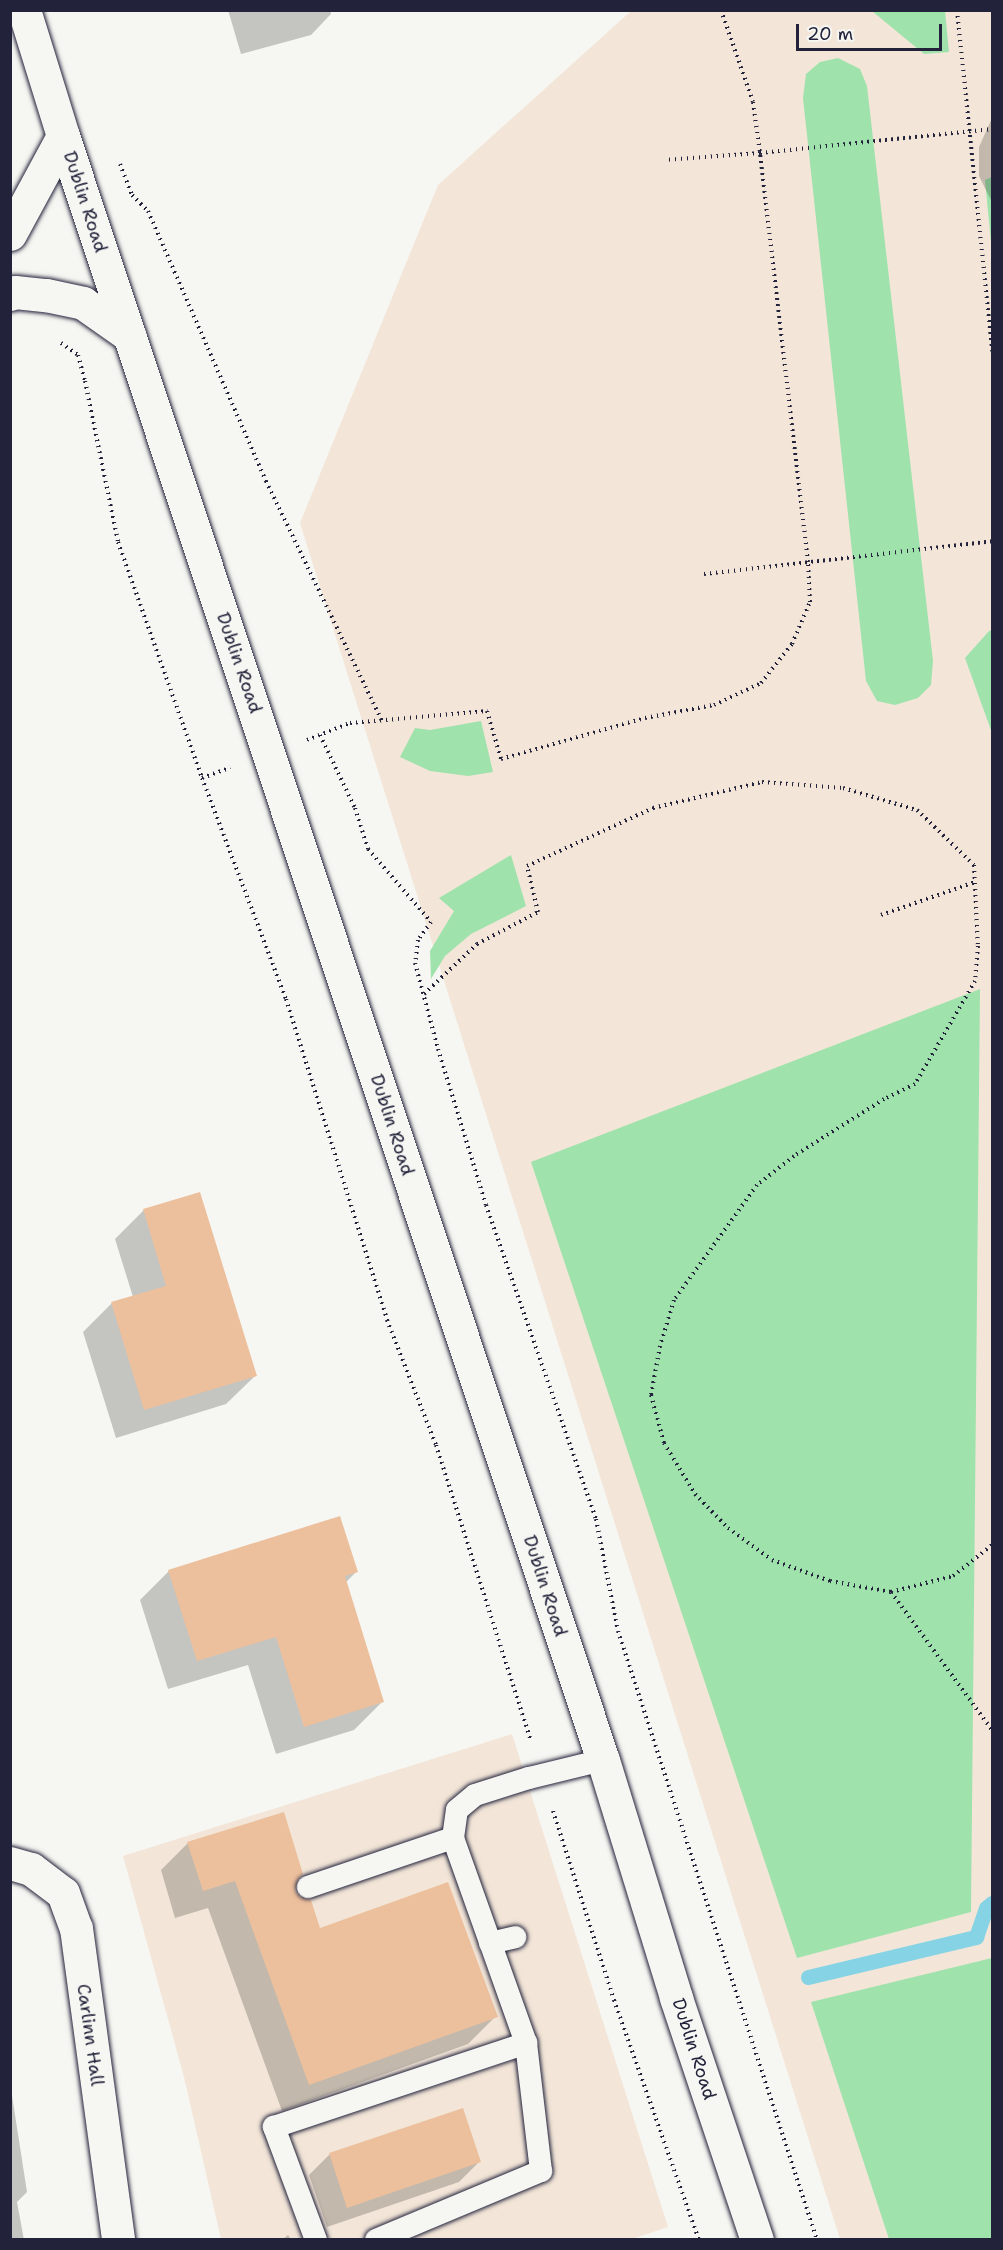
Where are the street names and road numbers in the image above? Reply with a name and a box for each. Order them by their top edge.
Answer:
street label: Dublin Road [58,149,112,255]
street label: Dublin Road [212,610,266,716]
street label: Dublin Road [365,1072,419,1178]
street label: Dublin Road [518,1533,572,1639]
street label: Carlinn Hall [72,1983,108,2087]
street label: Dublin Road [667,1996,721,2102]

